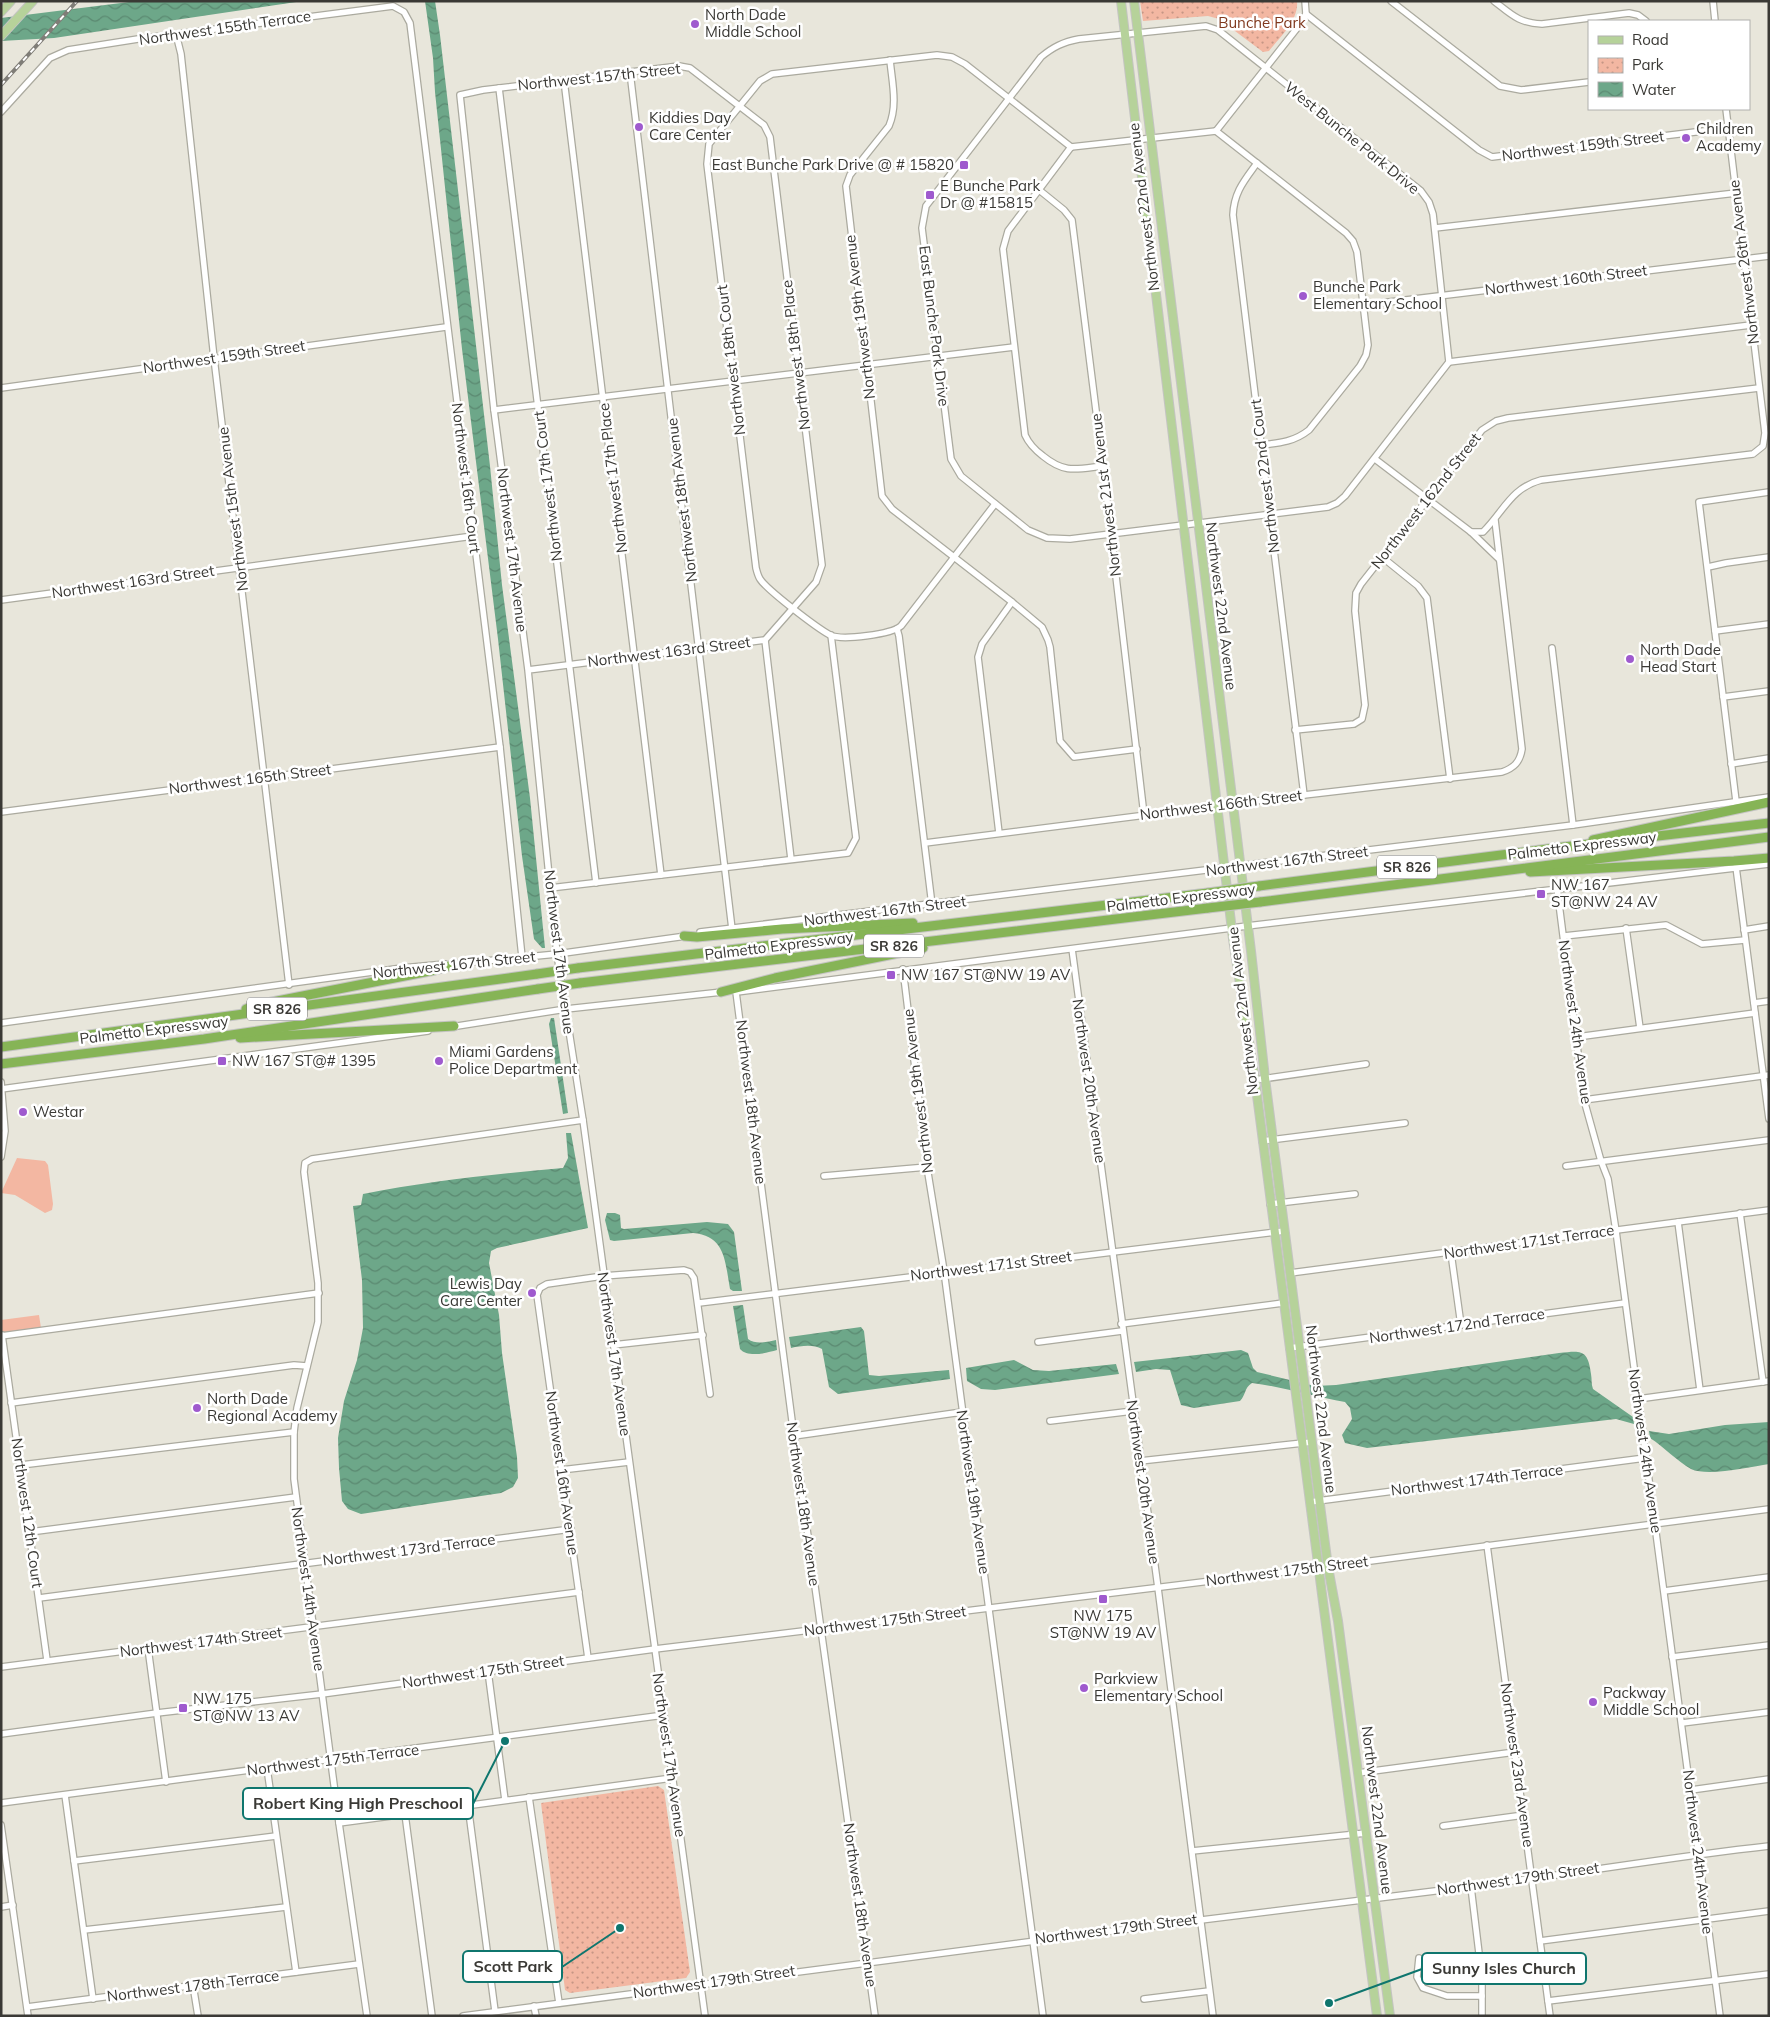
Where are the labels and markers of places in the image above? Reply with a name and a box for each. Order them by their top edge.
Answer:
place label: North Dade Middle School [705,5,801,41]
marker: North Dade Middle School [689,18,701,30]
place label: Kiddies Day Care Center [649,108,731,144]
place label: Children Academy [1696,119,1762,155]
marker: Kiddies Day Care Center [633,121,645,133]
marker: Children Academy [1680,132,1692,144]
place label: East Bunche Park Drive @ # 15820 [712,155,954,174]
marker: East Bunche Park Drive @ # 15820 [958,159,970,171]
place label: E Bunche Park Dr @ #15815 [940,176,1041,212]
marker: E Bunche Park Dr @ #15815 [924,189,936,201]
place label: Bunche Park Elementary School [1313,277,1442,313]
marker: Bunche Park Elementary School [1297,290,1309,302]
place label: North Dade Head Start [1640,640,1721,676]
marker: North Dade Head Start [1624,653,1636,665]
place label: NW 167 ST@NW 24 AV [1551,875,1658,911]
marker: NW 167 ST@NW 24 AV [1535,888,1547,900]
place label: NW 167 ST@NW 19 AV [901,965,1071,984]
marker: NW 167 ST@NW 19 AV [885,969,897,981]
place label: Miami Gardens Police Department [449,1042,577,1078]
place label: NW 167 ST@# 1395 [232,1051,376,1070]
marker: NW 167 ST@# 1395 [216,1055,228,1067]
marker: Miami Gardens Police Department [433,1055,445,1067]
place label: Westar [33,1102,85,1121]
marker: Westar [17,1106,29,1118]
place label: Lewis Day Care Center [440,1274,523,1310]
marker: Lewis Day Care Center [526,1287,538,1299]
place label: North Dade Regional Academy [207,1389,337,1425]
marker: North Dade Regional Academy [191,1402,203,1414]
marker: NW 175 ST@NW 19 AV [1097,1593,1109,1605]
place label: NW 175 ST@NW 19 AV [1050,1606,1157,1642]
place label: Parkview Elementary School [1094,1669,1223,1705]
marker: Parkview Elementary School [1078,1682,1090,1694]
place label: Packway Middle School [1603,1683,1699,1719]
place label: NW 175 ST@NW 13 AV [193,1689,300,1725]
marker: Packway Middle School [1587,1696,1599,1708]
marker: NW 175 ST@NW 13 AV [177,1702,189,1714]
callout: Robert King High Preschool [243,1788,473,1819]
callout: Scott Park [463,1951,562,1982]
callout: Sunny Isles Church [1422,1953,1586,1984]

